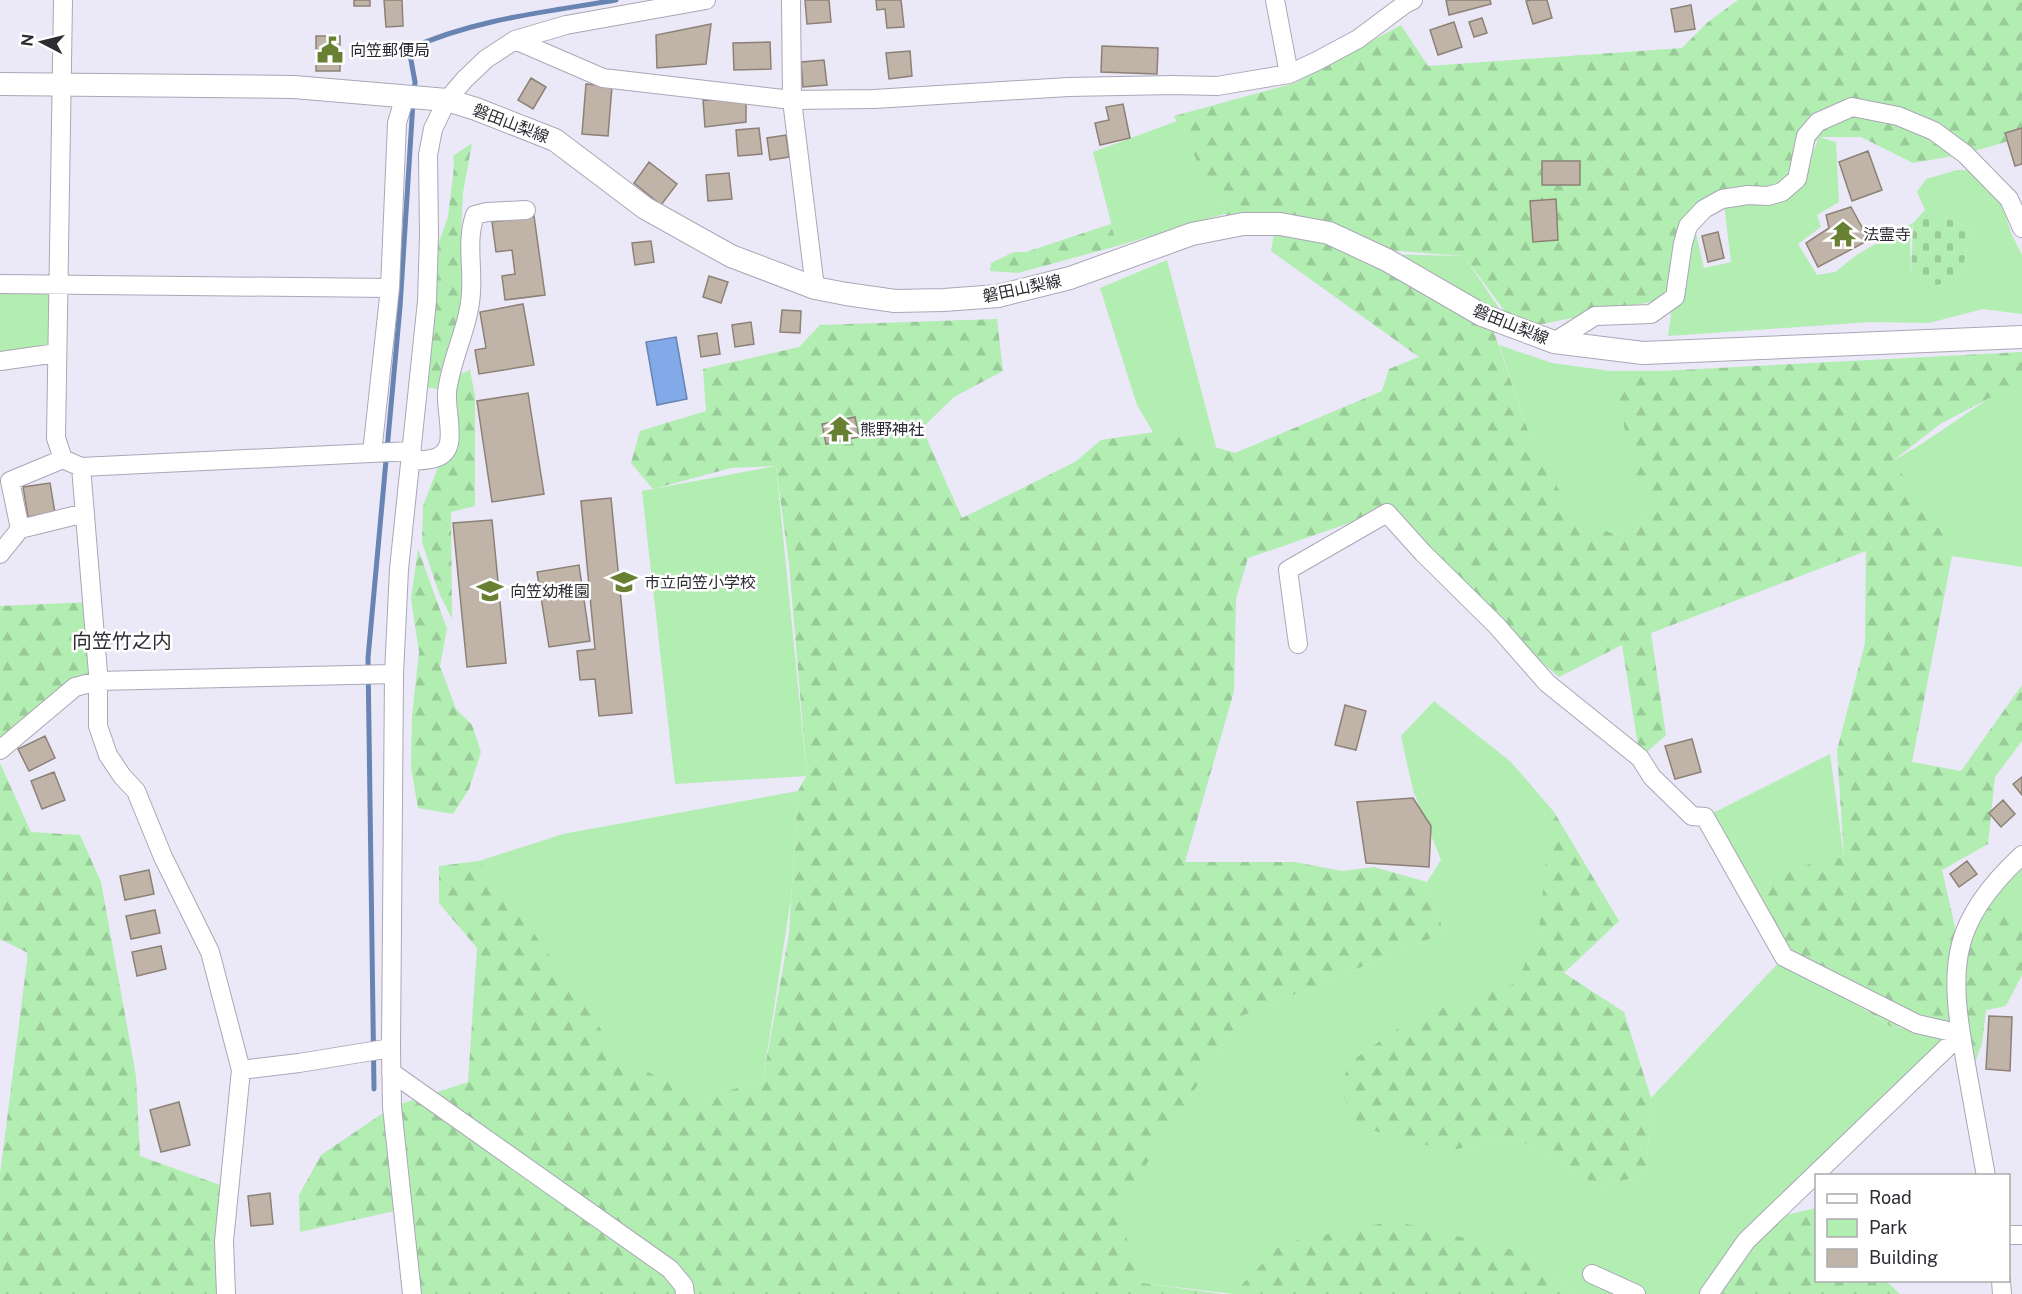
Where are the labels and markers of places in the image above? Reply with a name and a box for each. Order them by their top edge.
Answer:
public building icon: 向笠郵便局 [315,35,345,65]
place label: 向笠郵便局 [350,41,430,60]
temple icon: 法霊寺 [1828,219,1858,249]
place label: 法霊寺 [1863,225,1911,244]
temple icon: 熊野神社 [825,414,855,444]
place label: 熊野神社 [860,420,924,439]
school or university icon: 市立向笠小学校 [609,567,639,597]
place label: 市立向笠小学校 [644,573,756,592]
school or university icon: 向笠幼稚園 [475,576,505,606]
place label: 向笠幼稚園 [510,582,590,601]

